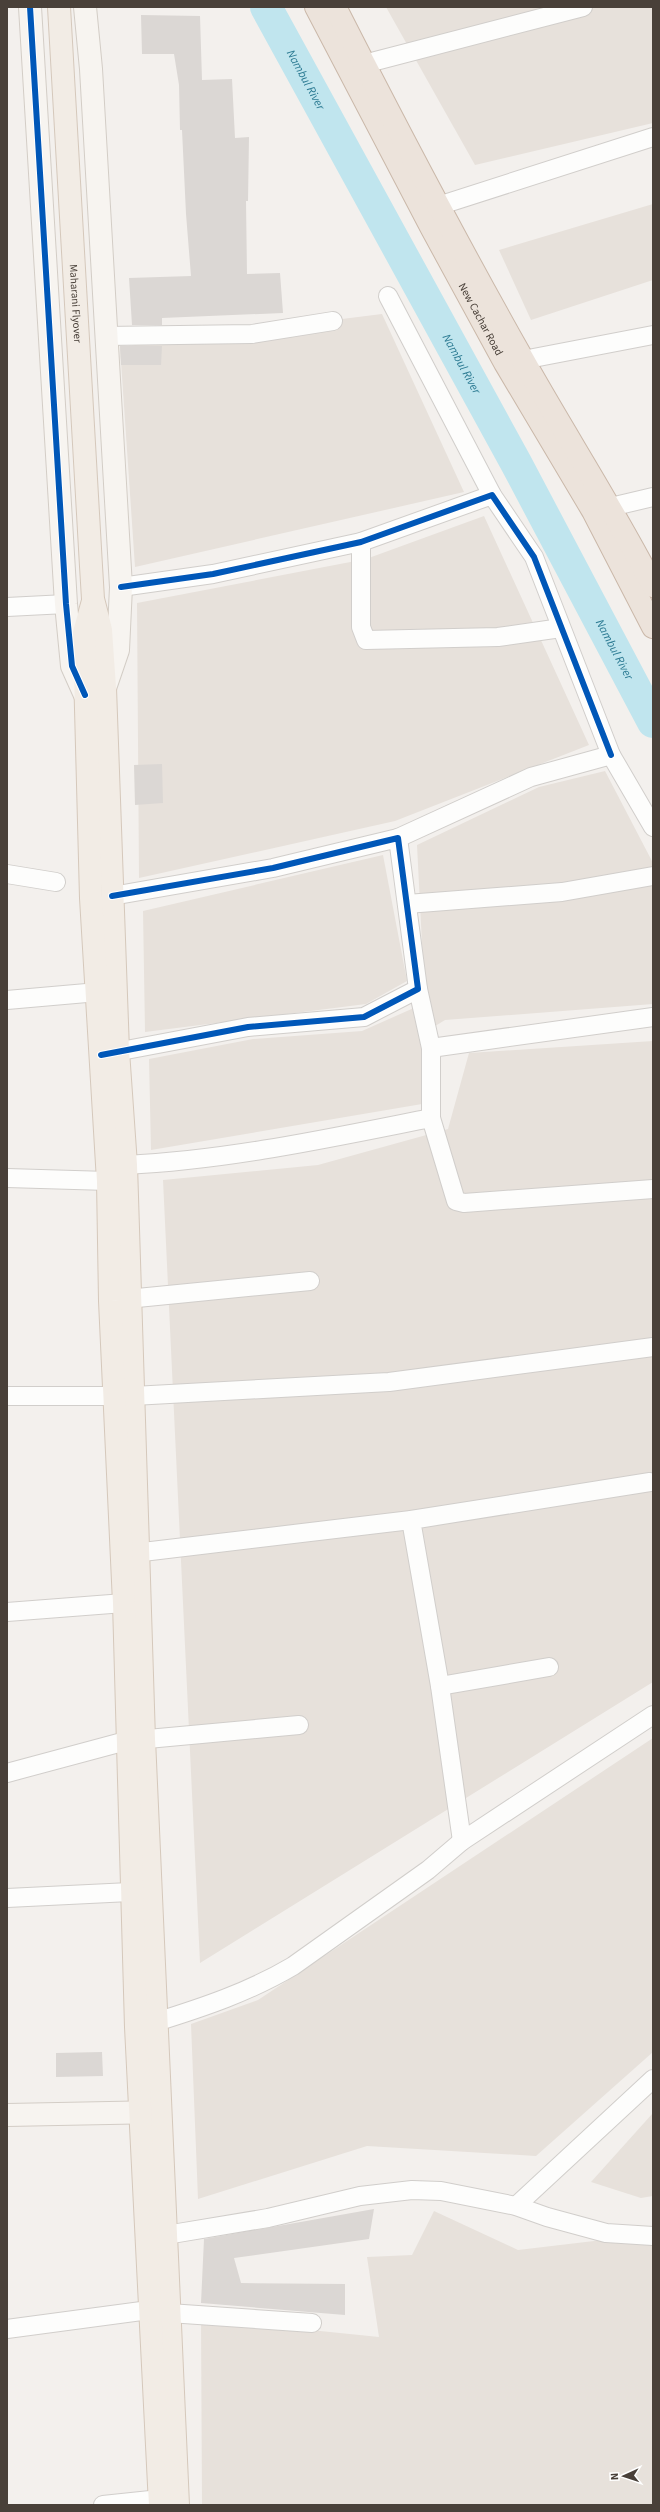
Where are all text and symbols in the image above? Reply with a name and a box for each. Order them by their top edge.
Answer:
water label: Nambul River [282,47,329,114]
street label: Maharani Flyover [66,264,85,343]
street label: New Cachar Road [455,280,507,358]
water label: Nambul River [438,331,485,398]
water label: Nambul River [591,616,638,684]
north arrow [604,2456,644,2496]
text: N [607,2472,622,2481]

